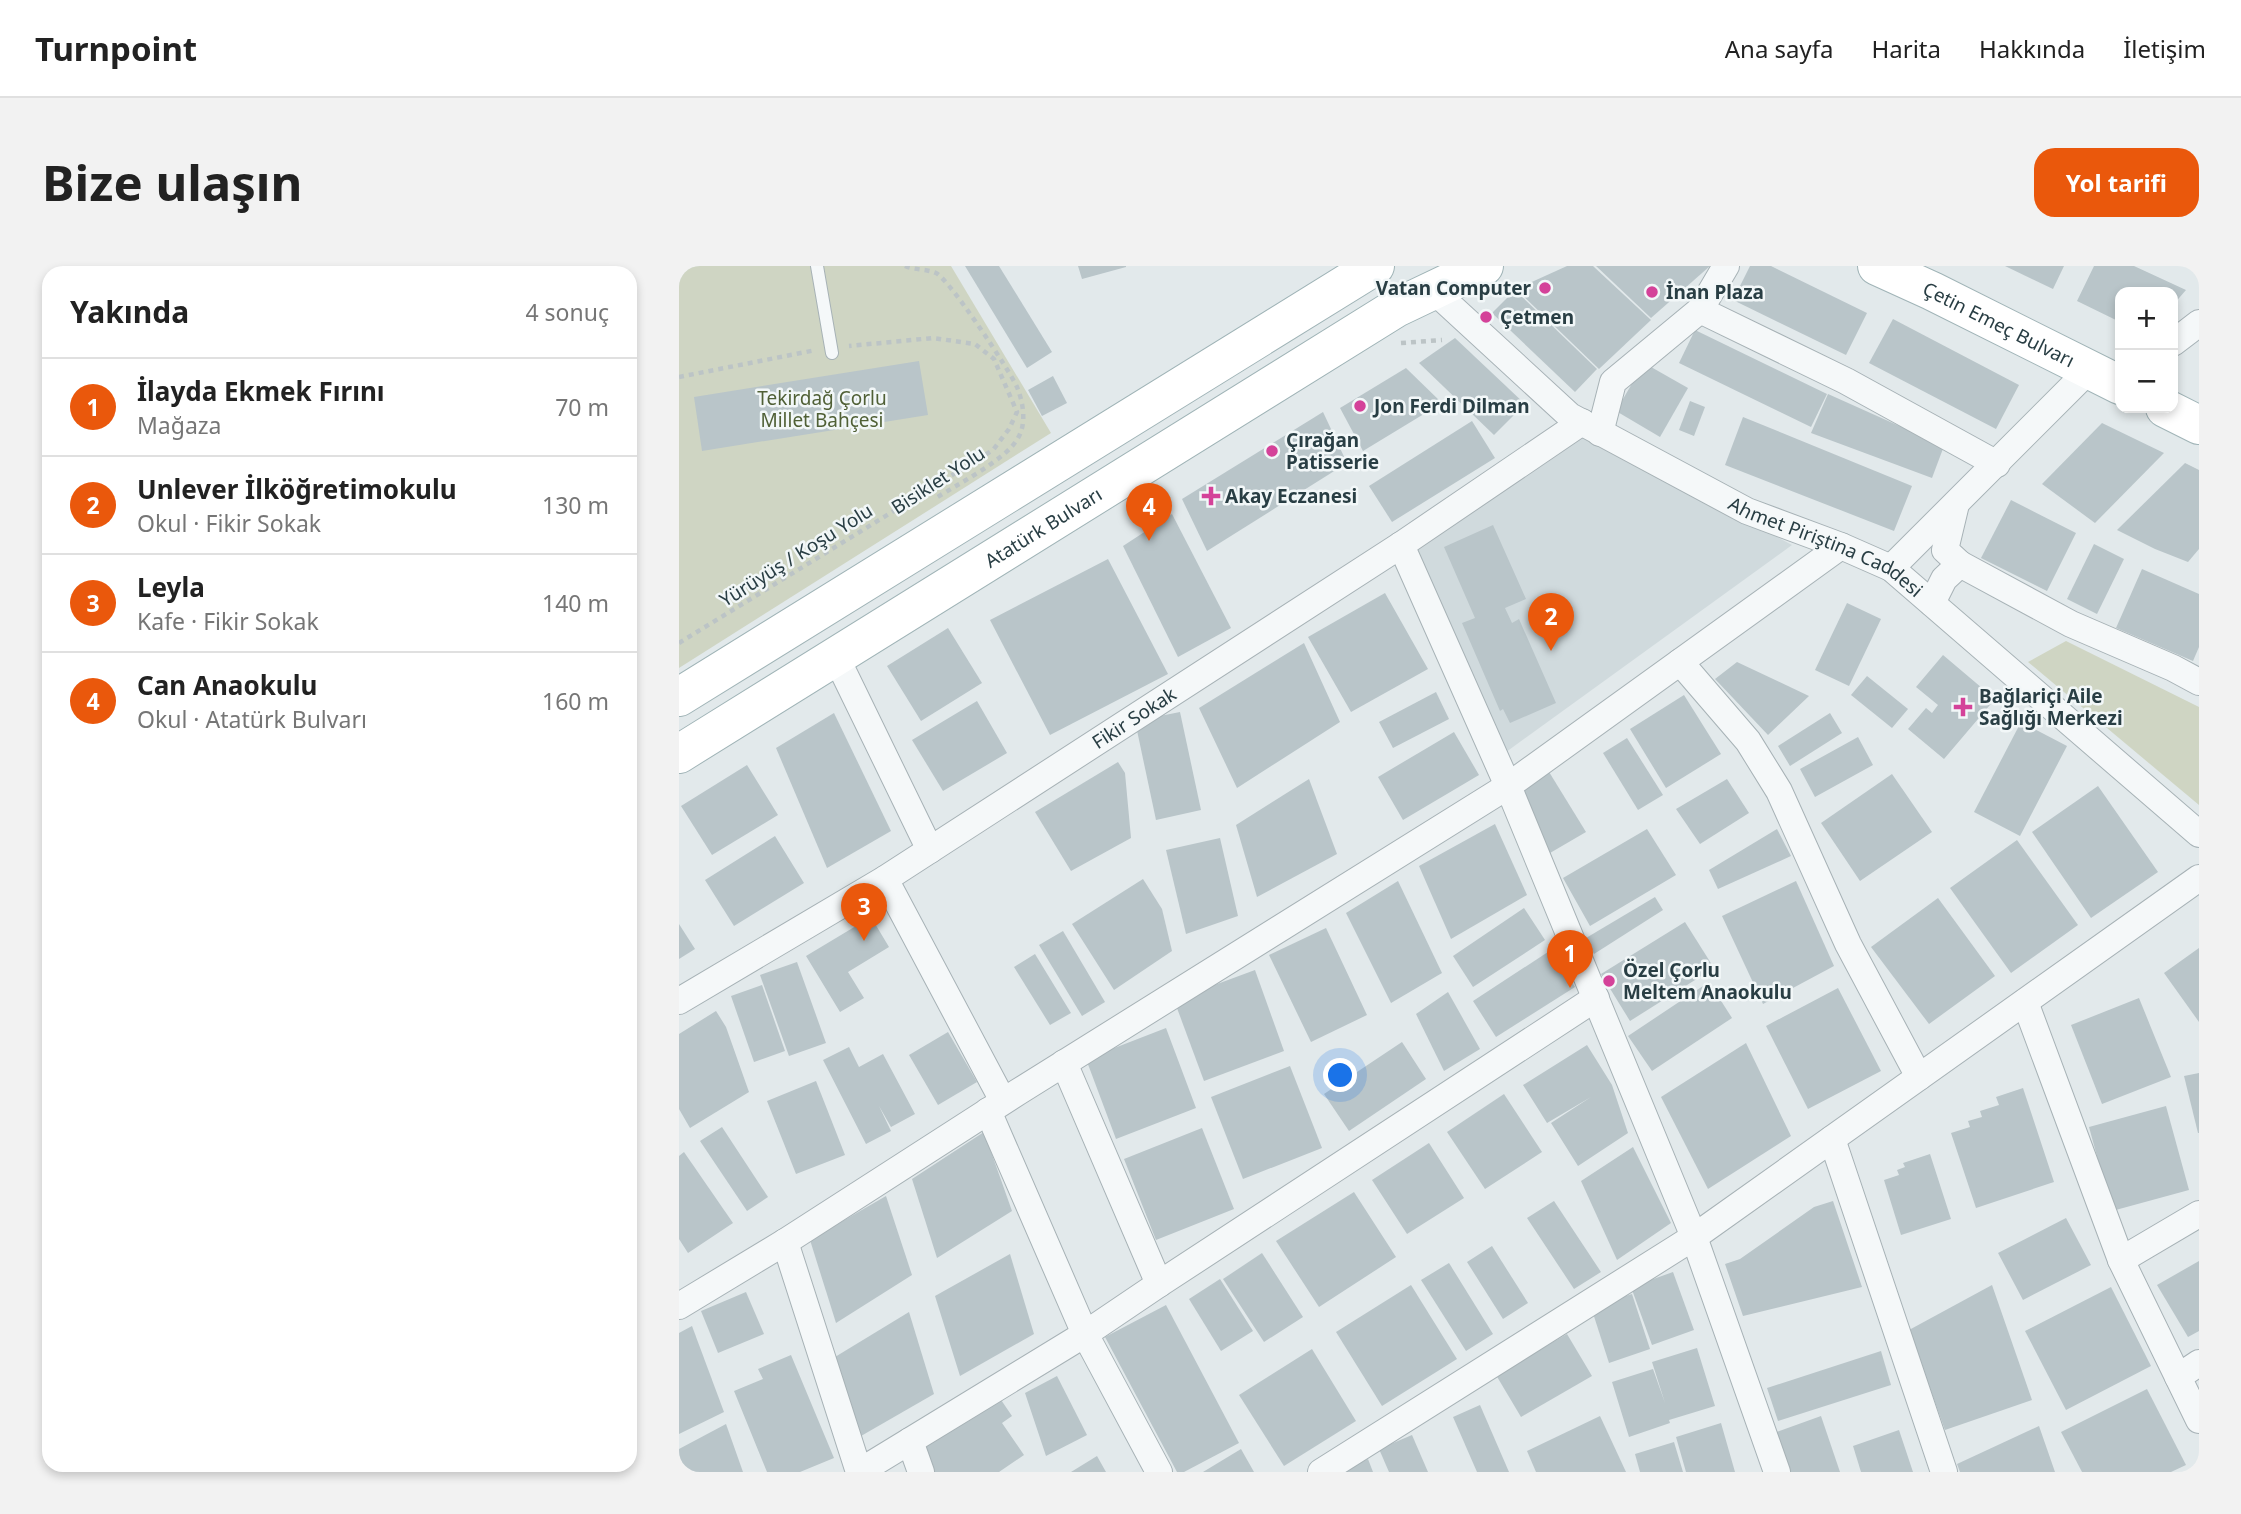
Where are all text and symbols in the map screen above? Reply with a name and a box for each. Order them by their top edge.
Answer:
text: Turnpoint [35,26,197,71]
text: Ana sayfa [1725,32,1834,65]
text: Harita [1872,32,1941,65]
text: Hakkında [1979,32,2085,65]
text: İletişim [2123,32,2206,65]
button: Yol tarifi [2034,148,2199,217]
text: Bize ulaşın [42,149,302,215]
place label: Vatan Computer [1376,275,1532,301]
street label: Çetin Emeç Bulvarı [1919,276,2079,373]
place label: İnan Plaza [1666,279,1764,305]
marker: Vatan Computer [1537,280,1553,296]
marker: İnan Plaza [1644,284,1660,300]
map controls [2115,287,2178,413]
button: + [2115,287,2178,350]
text: Yakında [70,291,189,332]
text: 4 sonuç [525,296,609,328]
place label: Çetmen [1500,304,1574,330]
marker: Çetmen [1478,309,1494,325]
button: − [2115,350,2178,413]
text: İlayda Ekmek Fırını [137,373,385,409]
park label: Tekirdağ Çorlu Millet Bahçesi [757,385,887,433]
text: 1 [86,391,100,423]
text: 70 m [555,391,609,423]
place label: Jon Ferdi Dilman [1372,393,1529,419]
marker: Jon Ferdi Dilman [1352,398,1368,414]
text: Mağaza [137,409,222,441]
place label: Çırağan Patisserie [1286,427,1379,475]
street label: Bisiklet Yolu [886,440,990,520]
marker: Çırağan Patisserie [1264,443,1280,459]
text: Unlever İlköğretimokulu [137,471,457,507]
street label: Atatürk Bulvarı [980,481,1107,574]
pin: 4 [1126,483,1172,541]
place label: Akay Eczanesi [1225,483,1357,509]
marker: Akay Eczanesi [1203,488,1219,504]
text: 2 [86,489,100,521]
text: 130 m [542,489,609,521]
street label: Ahmet Piriştina Caddesi [1724,490,1928,603]
street label: Yürüyüş / Koşu Yolu [714,497,878,613]
text: Okul · Fikir Sokak [137,507,321,539]
text: Leyla [137,569,205,605]
text: 3 [86,587,100,619]
text: 140 m [542,587,609,619]
pin: 2 [1528,593,1574,651]
text: Kafe · Fikir Sokak [137,605,319,637]
text: Can Anaokulu [137,667,317,703]
street label: Fikir Sokak [1087,681,1181,755]
place label: Bağlariçi Aile Sağlığı Merkezi [1979,683,2123,731]
text: 4 [86,685,100,717]
text: 160 m [542,685,609,717]
marker: Bağlariçi Aile Sağlığı Merkezi [1953,697,1973,717]
text: Okul · Atatürk Bulvarı [137,703,367,735]
pin: 3 [841,883,887,941]
pin: 1 [1547,930,1593,988]
place label: Özel Çorlu Meltem Anaokulu [1623,957,1792,1005]
marker: Özel Çorlu Meltem Anaokulu [1601,973,1617,989]
your location [1323,1058,1357,1092]

